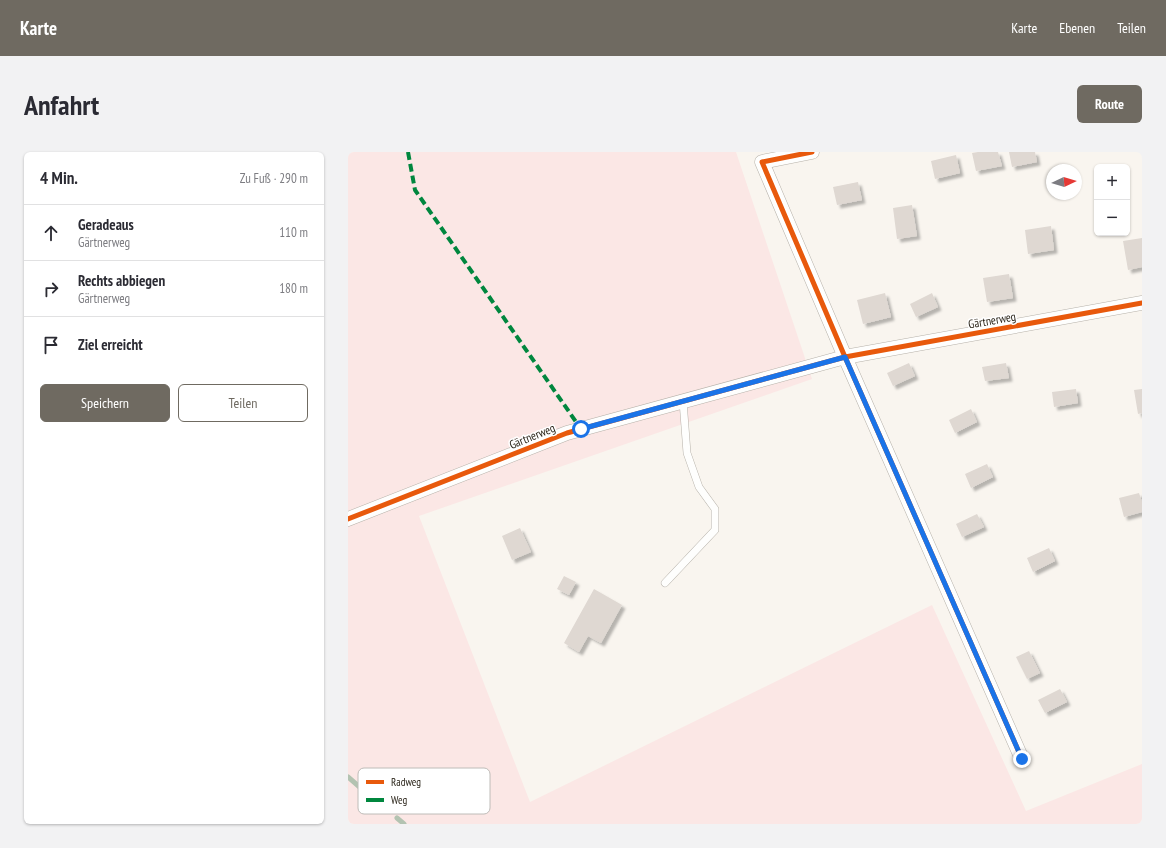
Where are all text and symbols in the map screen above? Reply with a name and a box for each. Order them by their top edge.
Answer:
text: Karte [20,16,57,40]
text: Karte [1011,19,1037,37]
text: Ebenen [1059,19,1095,37]
text: Teilen [1117,19,1146,37]
button: Route [1077,85,1142,123]
text: Anfahrt [24,86,99,123]
north arrow [1046,164,1082,200]
map controls [1094,164,1130,236]
button: + [1094,164,1130,200]
text: 4 Min. [40,167,78,189]
text: Zu Fuß · 290 m [240,170,308,187]
button: − [1094,200,1130,236]
text: Geradeaus [78,215,134,234]
icon: ahead [40,222,62,244]
text: 110 m [279,224,308,241]
text: Gärtnerweg [78,234,130,251]
text: Rechts abbiegen [78,271,165,290]
icon: right [40,278,62,300]
text: 180 m [279,280,308,297]
text: Gärtnerweg [78,290,130,307]
street label: Gärtnerweg [967,308,1017,332]
icon: arrive [40,334,62,356]
text: Ziel erreicht [78,335,143,354]
button: Speichern [40,384,170,422]
button: Teilen [178,384,308,422]
street label: Gärtnerweg [507,420,557,452]
route start [572,420,590,438]
route end [1013,750,1031,768]
legend [358,768,490,814]
text: Radweg [391,775,421,789]
text: Weg [391,793,407,807]

